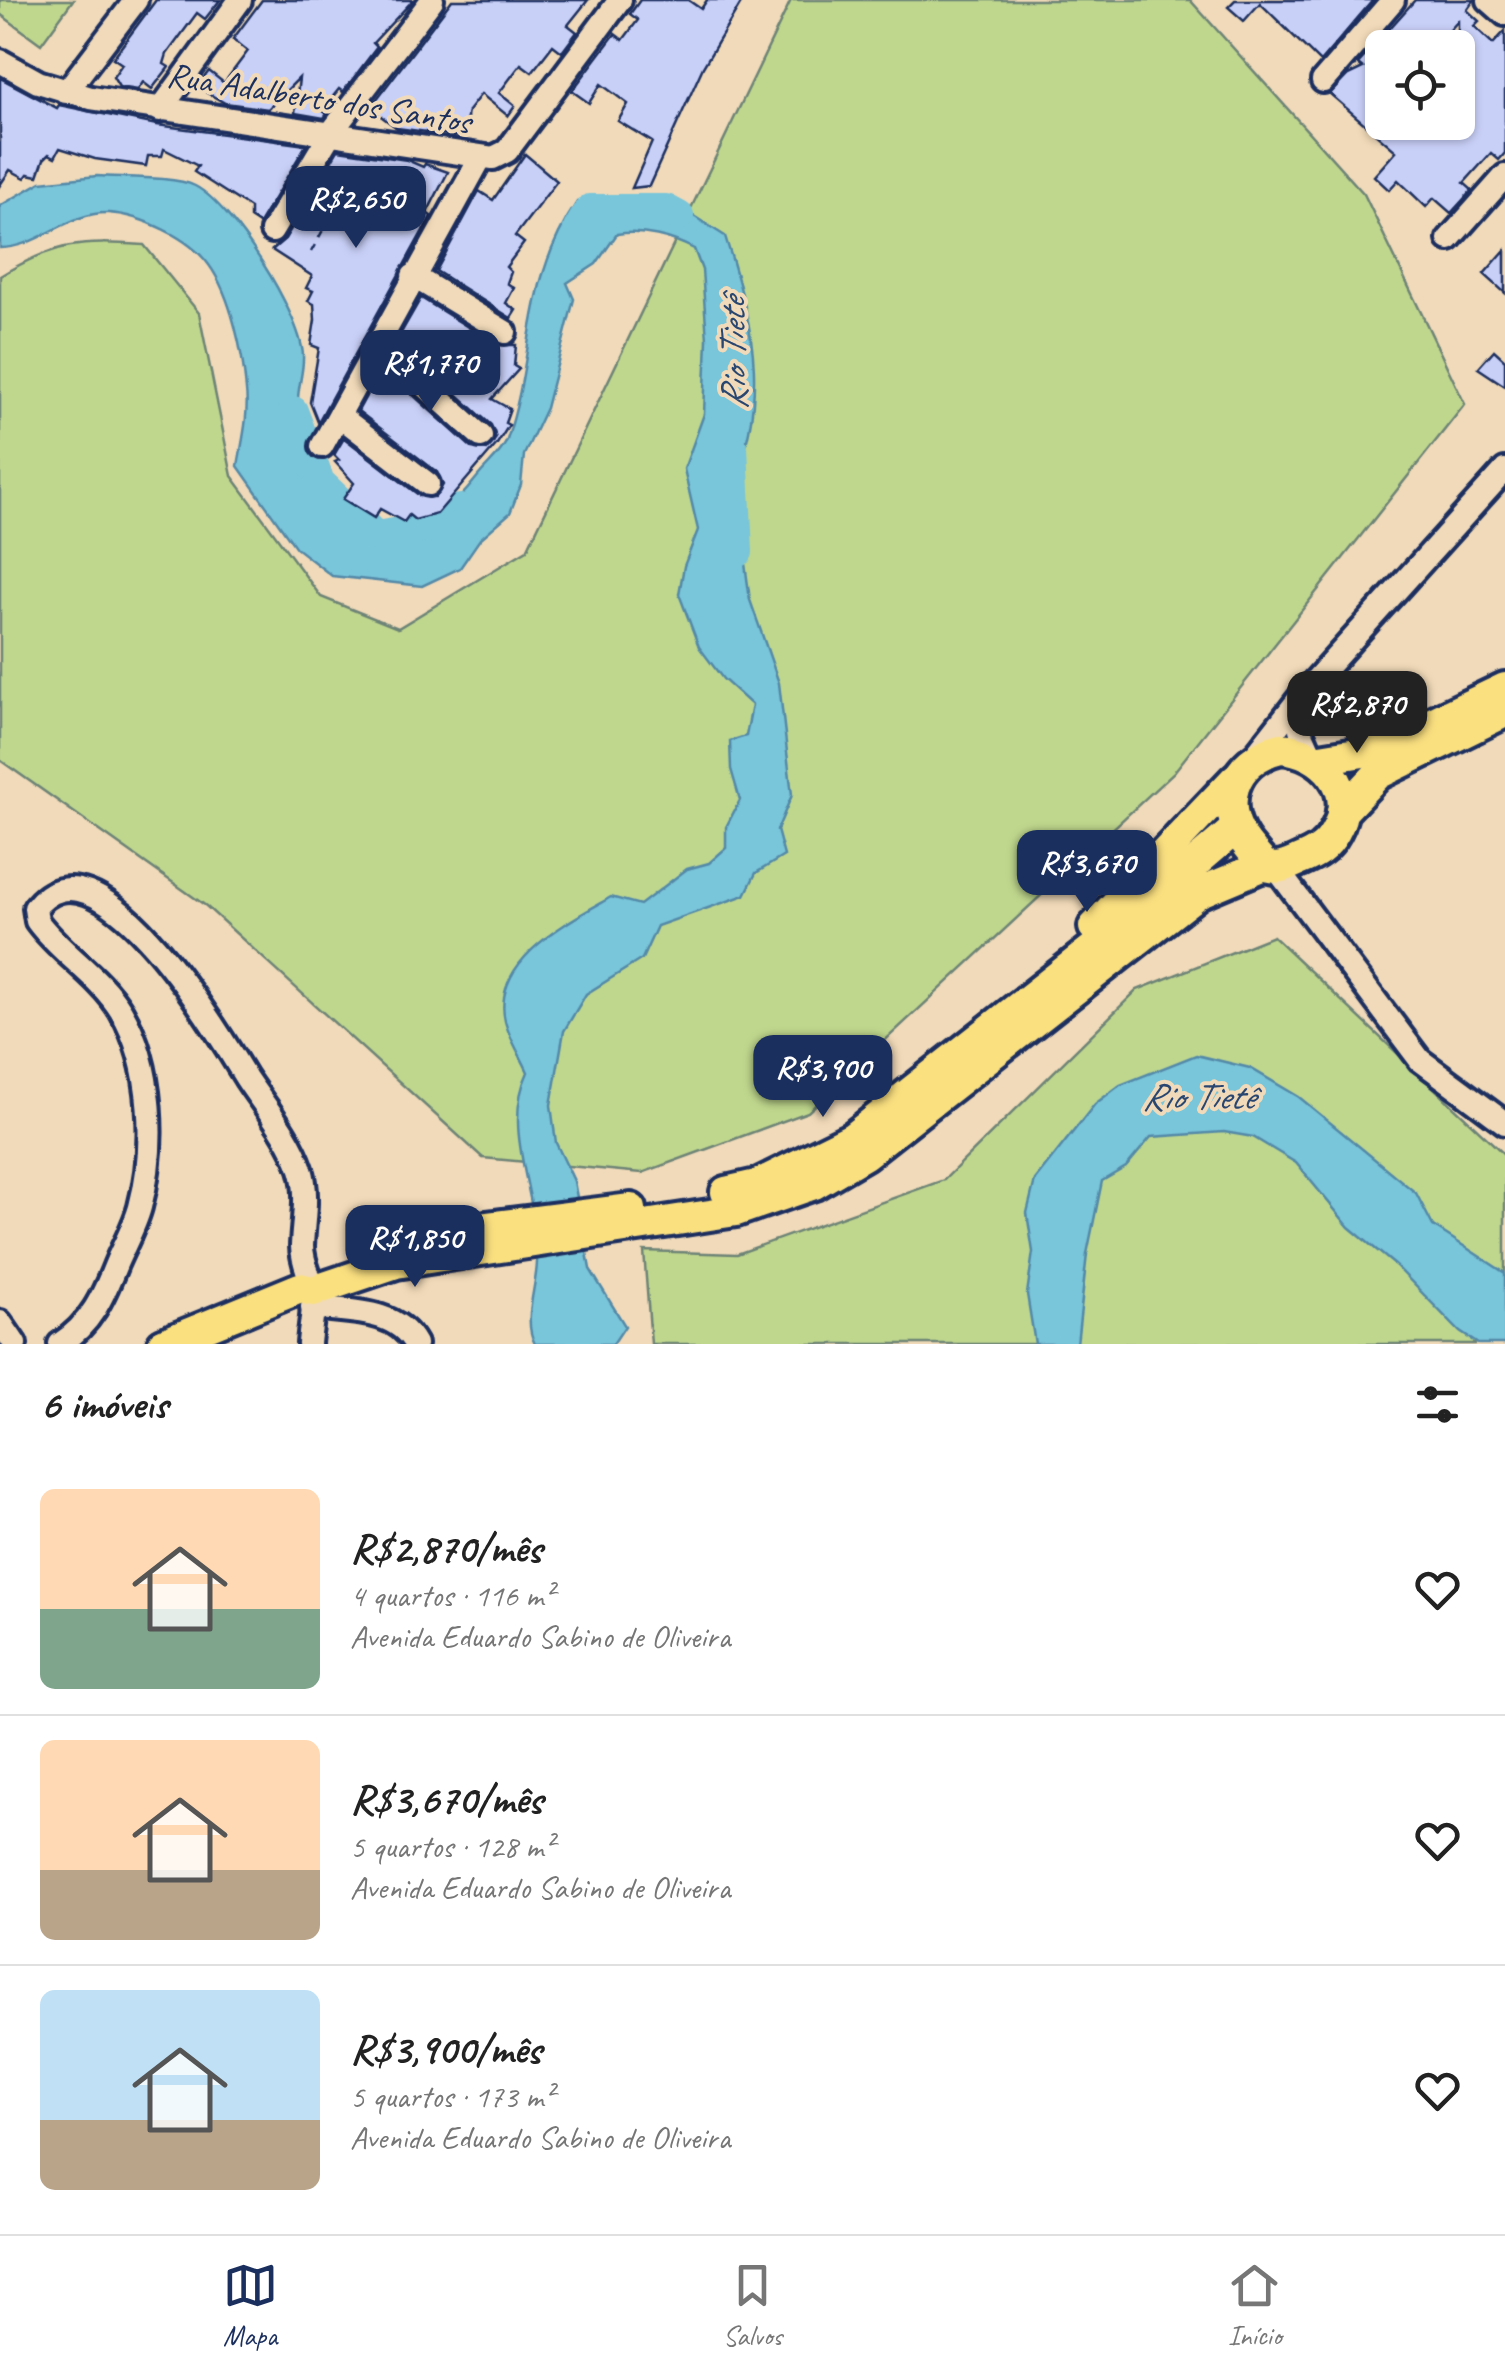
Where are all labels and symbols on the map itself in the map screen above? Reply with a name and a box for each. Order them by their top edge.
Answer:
street label: Rua Adalberto dos Santos [164,52,477,145]
pin: R$2,650 [264,166,448,251]
water label: Rio Tietê [708,289,757,410]
pin: R$1,770 [338,330,522,415]
pin: R$2,870 [1265,671,1449,756]
pin: R$3,670 [995,830,1179,915]
pin: R$3,900 [731,1035,915,1120]
water label: Rio Tietê [1142,1073,1263,1120]
pin: R$1,850 [323,1205,507,1290]

